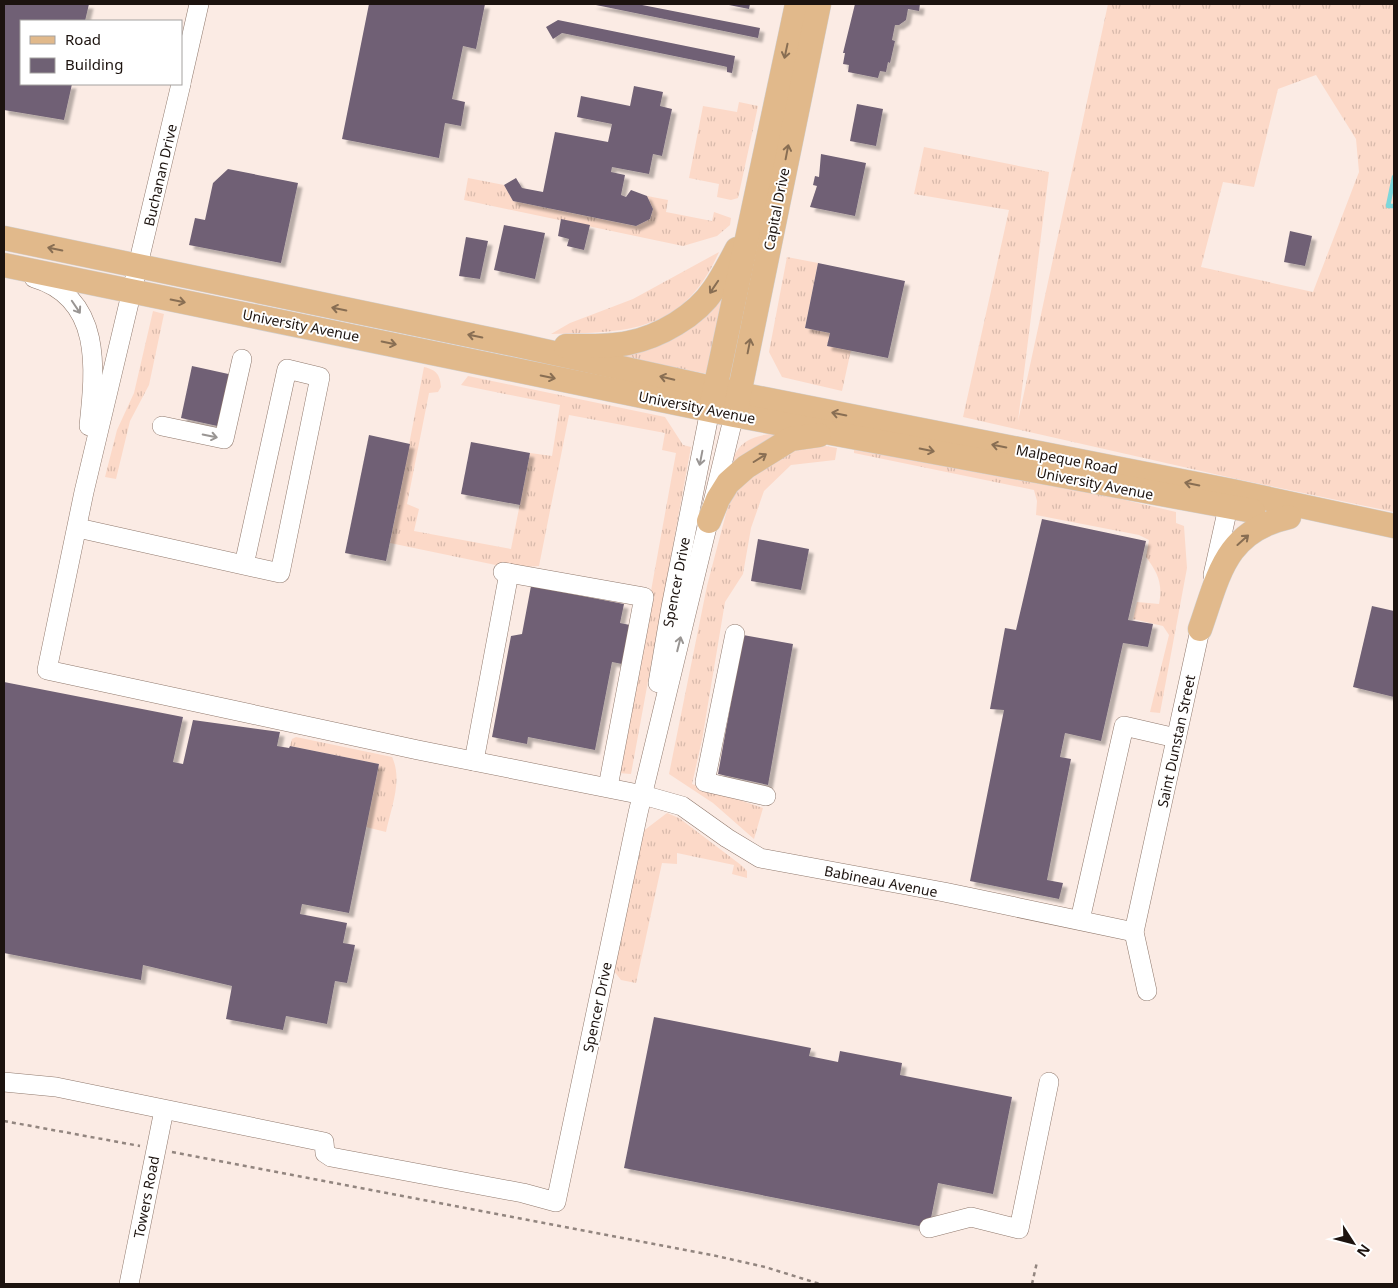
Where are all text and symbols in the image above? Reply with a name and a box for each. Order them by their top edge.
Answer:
legend [20,20,182,85]
text: Road [65,29,101,49]
one-way arrow [781,43,790,59]
text: Building [65,54,123,74]
street label: Buchanan Drive [139,122,181,228]
one-way arrow [783,145,792,161]
street label: Capital Drive [759,166,793,252]
one-way arrow [48,243,64,253]
one-way arrow [709,280,719,294]
one-way arrow [170,297,186,307]
one-way arrow [71,300,81,314]
street label: University Avenue [241,304,361,346]
one-way arrow [332,304,348,314]
one-way arrow [467,331,483,340]
one-way arrow [381,339,397,348]
one-way arrow [745,339,754,355]
one-way arrow [540,372,556,382]
one-way arrow [659,373,675,382]
street label: University Avenue [637,386,757,428]
one-way arrow [832,409,848,418]
one-way arrow [202,432,218,441]
one-way arrow [991,440,1007,450]
street label: Malpeque Road [1015,440,1119,478]
one-way arrow [918,446,934,456]
one-way arrow [695,449,705,465]
one-way arrow [753,452,767,463]
street label: University Avenue [1035,462,1155,504]
one-way arrow [1185,478,1201,488]
one-way arrow [1237,534,1250,546]
street label: Spencer Drive [658,535,694,629]
one-way arrow [675,637,684,653]
street label: Saint Dunstan Street [1153,673,1199,809]
street label: Babineau Avenue [823,861,939,901]
street label: Spencer Drive [578,960,616,1054]
street label: Towers Road [129,1154,163,1240]
north arrow [1328,1218,1378,1268]
text: N [1353,1241,1375,1261]

